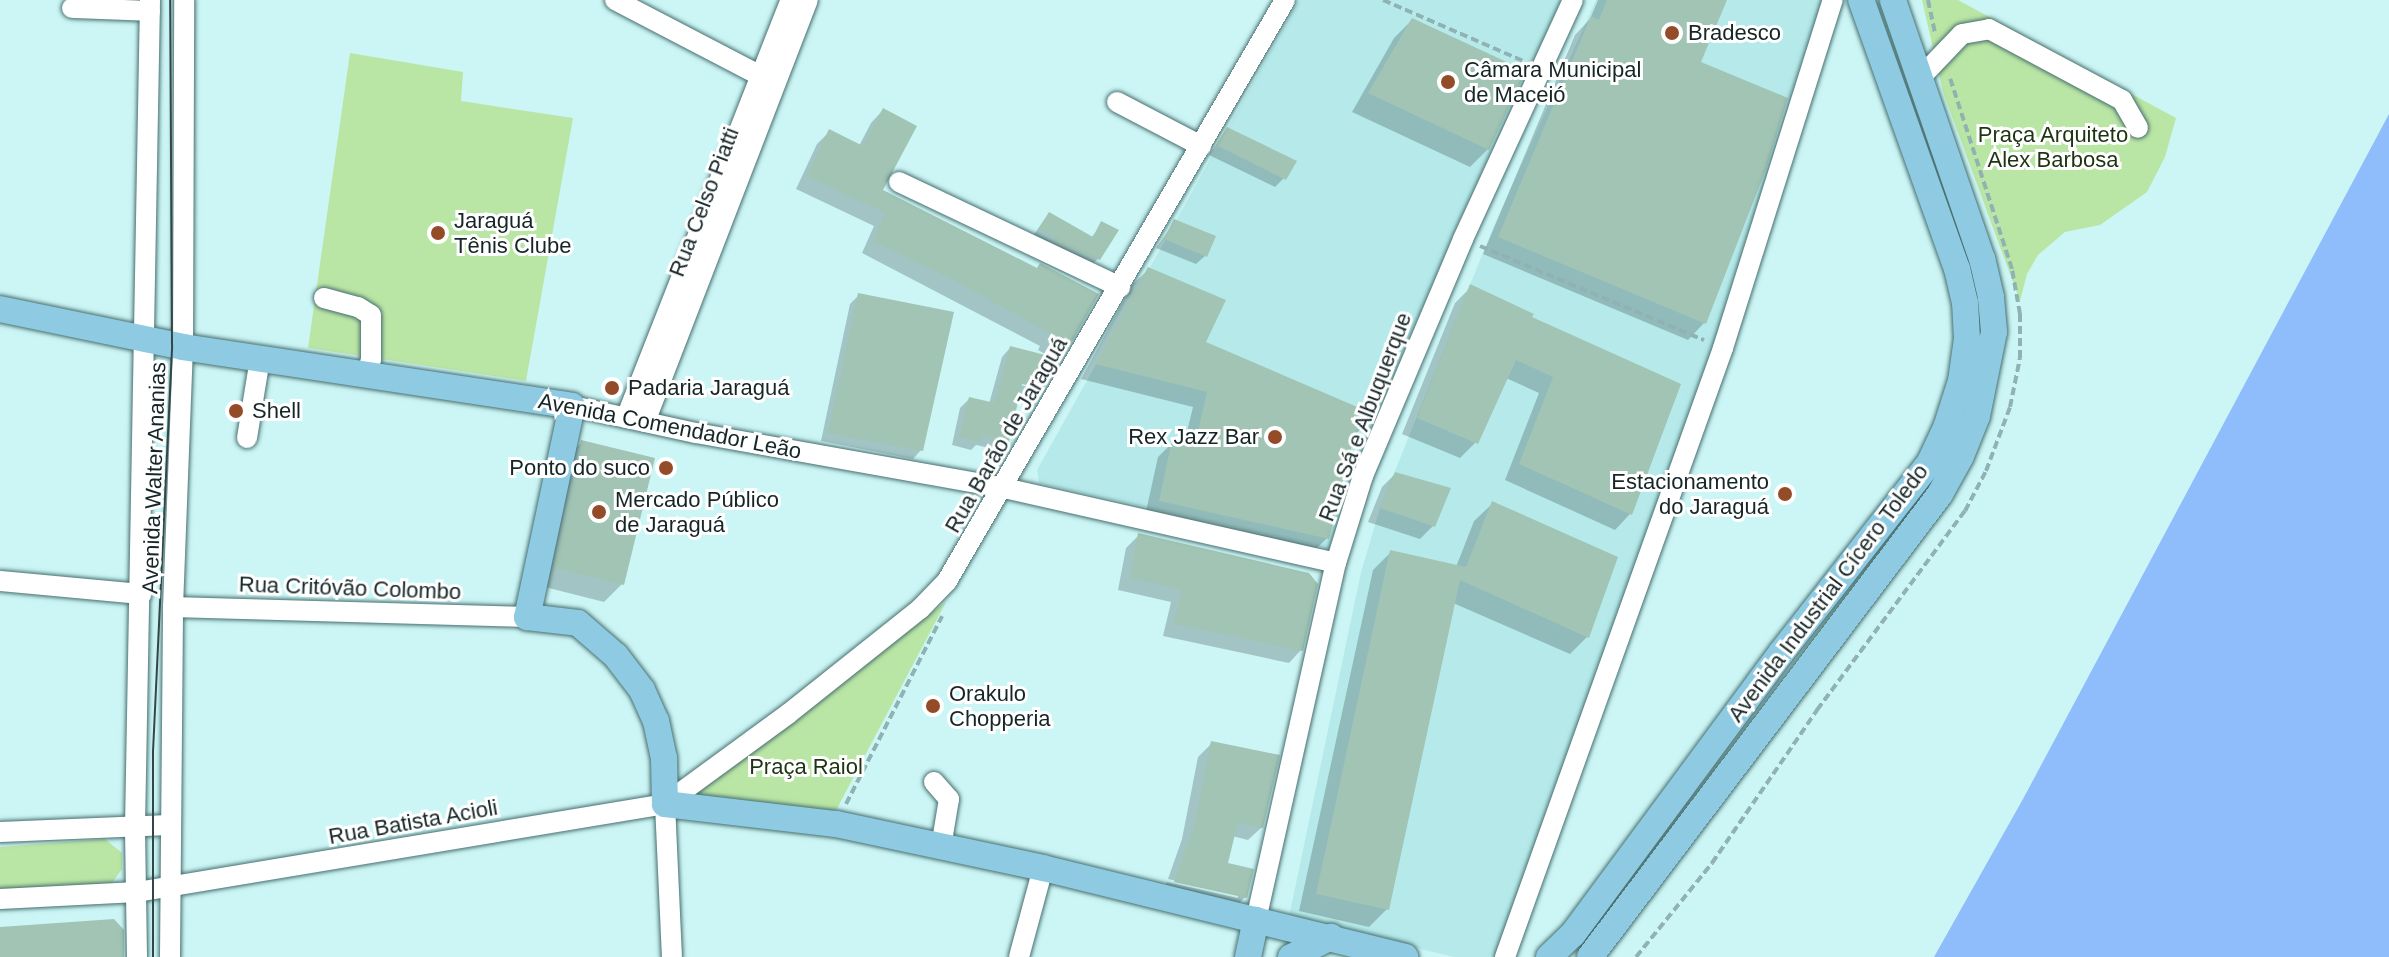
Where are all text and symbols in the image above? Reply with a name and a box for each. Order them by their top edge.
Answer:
place label: Bradesco [1688,20,1781,46]
marker: Bradesco [1663,24,1681,42]
place label: Câmara Municipal de Maceió [1464,56,1641,108]
marker: Câmara Municipal de Maceió [1439,73,1457,91]
park label: Praça Arquiteto Alex Barbosa [1977,121,2129,172]
street label: Rua Celso Piatti [663,124,745,280]
place label: Jaraguá Tênis Clube [454,207,571,258]
marker: Jaraguá Tênis Clube [429,224,447,242]
street label: Rua Sá e Albuquerque [1313,308,1417,526]
street label: Rua Barão de Jaraguá [939,333,1073,537]
street label: Avenida Walter Ananias [137,361,171,595]
place label: Padaria Jaraguá [628,375,789,401]
marker: Padaria Jaraguá [603,379,621,397]
street label: Avenida Comendador Leão [536,388,804,464]
place label: Shell [252,398,301,424]
marker: Shell [227,402,245,420]
place label: Rex Jazz Bar [1128,424,1259,450]
marker: Rex Jazz Bar [1266,428,1284,446]
place label: Ponto do suco [509,455,650,481]
marker: Ponto do suco [657,459,675,477]
street label: Avenida Industrial Cícero Toledo [1722,459,1934,727]
place label: Estacionamento do Jaraguá [1611,468,1769,520]
marker: Estacionamento do Jaraguá [1776,485,1794,503]
place label: Mercado Público de Jaraguá [615,486,779,538]
marker: Mercado Público de Jaraguá [590,503,608,521]
street label: Rua Critóvão Colombo [238,571,462,605]
place label: Orakulo Chopperia [949,680,1051,732]
marker: Orakulo Chopperia [924,697,942,715]
park label: Praça Raiol [749,754,863,780]
street label: Rua Batista Acioli [326,794,500,850]

